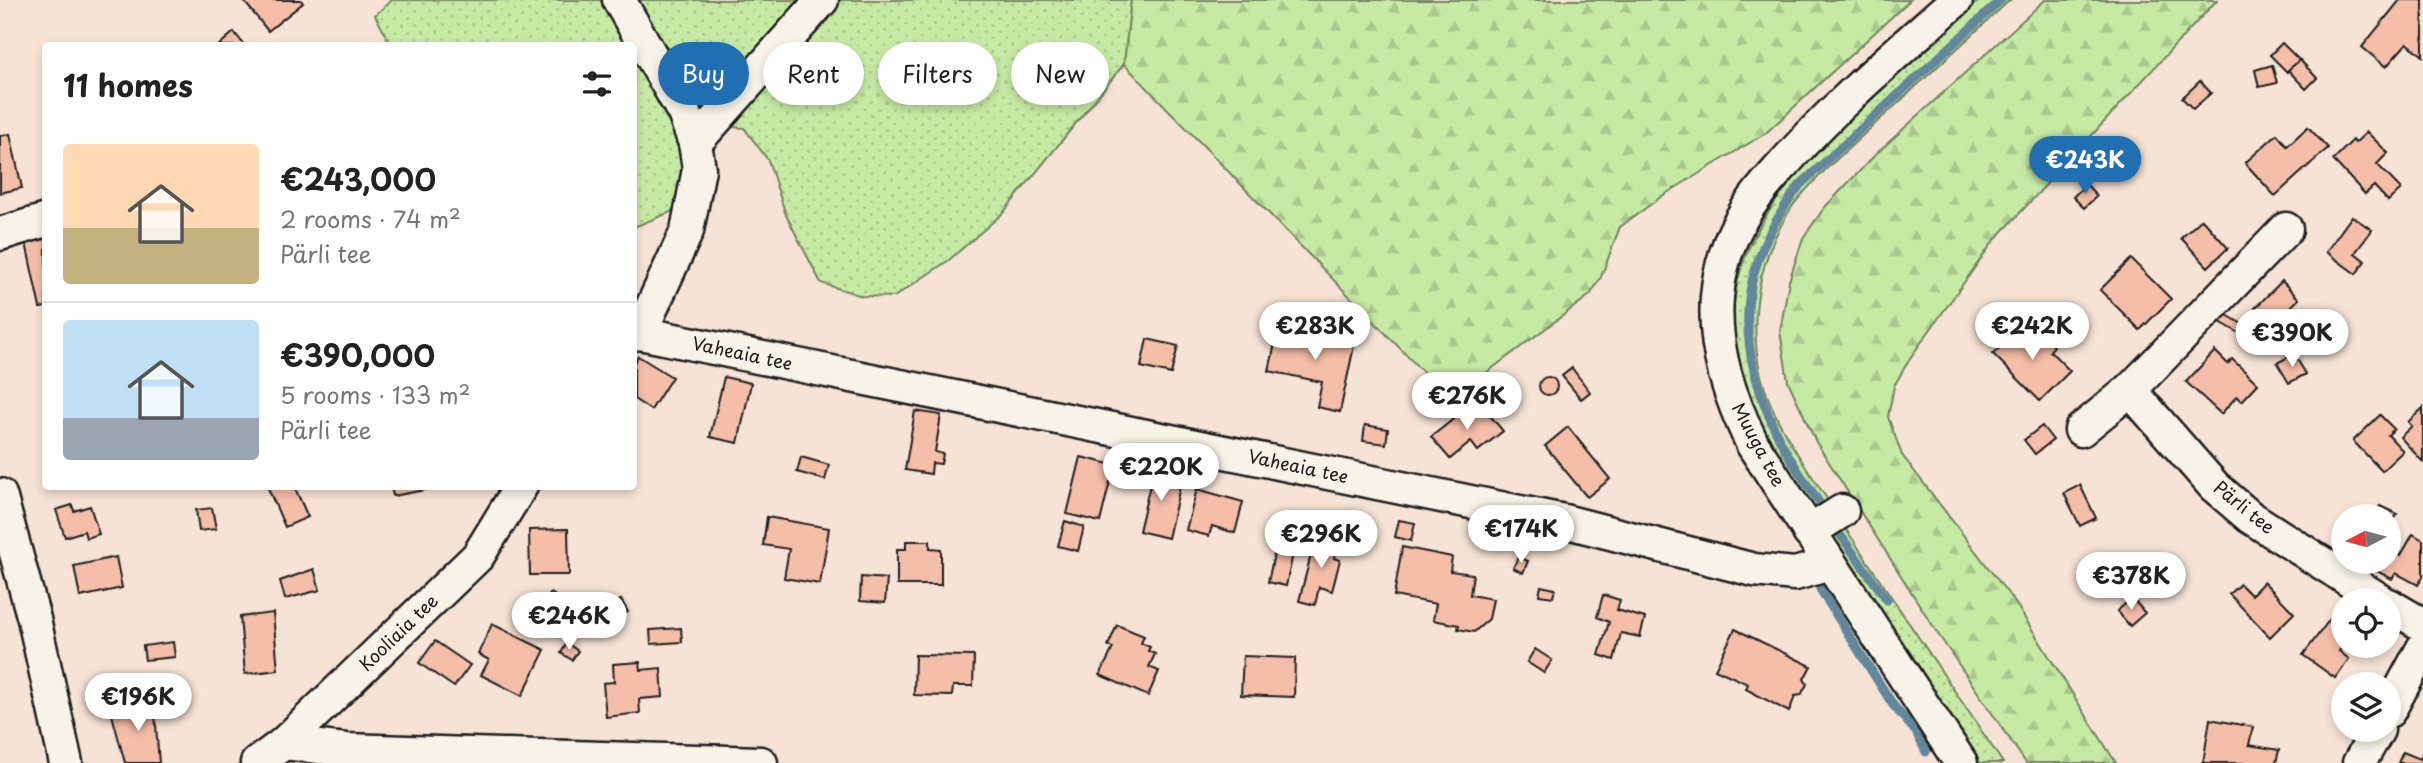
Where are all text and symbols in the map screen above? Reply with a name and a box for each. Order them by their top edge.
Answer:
chip: Buy [658,42,749,105]
chip: Rent [763,42,864,105]
chip: Filters [878,42,997,105]
chip: New [1011,42,1109,105]
text: 11 homes [63,62,193,107]
icon: filters [578,65,616,103]
pin: €243K [2036,136,2134,196]
text: €243K [2045,141,2125,176]
text: €243,000 [280,156,436,201]
icon: home [119,172,203,256]
text: 2 rooms · 74 m² [280,201,461,236]
text: Pärli tee [280,236,372,271]
pin: €283K [1266,302,1364,362]
pin: €242K [1983,302,2081,362]
text: €283K [1275,307,1355,342]
text: €242K [1991,307,2073,342]
pin: €390K [2243,310,2341,369]
text: €390K [2251,314,2333,349]
street label: Vaheaia tee [690,329,795,376]
text: €390,000 [280,332,435,377]
icon: home [119,348,203,432]
pin: €276K [1418,372,1516,432]
text: 5 rooms · 133 m² [280,377,471,412]
text: €276K [1428,377,1506,412]
street label: Muuga tee [1726,397,1793,491]
text: Pärli tee [280,412,372,447]
street label: Vaheaia tee [1246,442,1351,489]
pin: €220K [1112,444,1210,503]
text: €220K [1119,448,1203,483]
street label: Pärli tee [2209,474,2281,540]
north arrow [2331,504,2401,574]
map controls [2331,504,2401,742]
pin: €174K [1472,505,1570,565]
pin: €296K [1272,510,1370,570]
text: €174K [1484,510,1558,545]
text: €296K [1281,515,1361,550]
pin: €378K [2082,552,2180,612]
text: €378K [2092,557,2170,592]
street label: Kooliaia tee [352,587,444,677]
button: locate [2331,588,2401,658]
pin: €246K [520,592,618,652]
text: €246K [528,597,610,632]
button: layers [2331,672,2401,742]
pin: €196K [89,674,187,733]
text: €196K [101,678,175,713]

